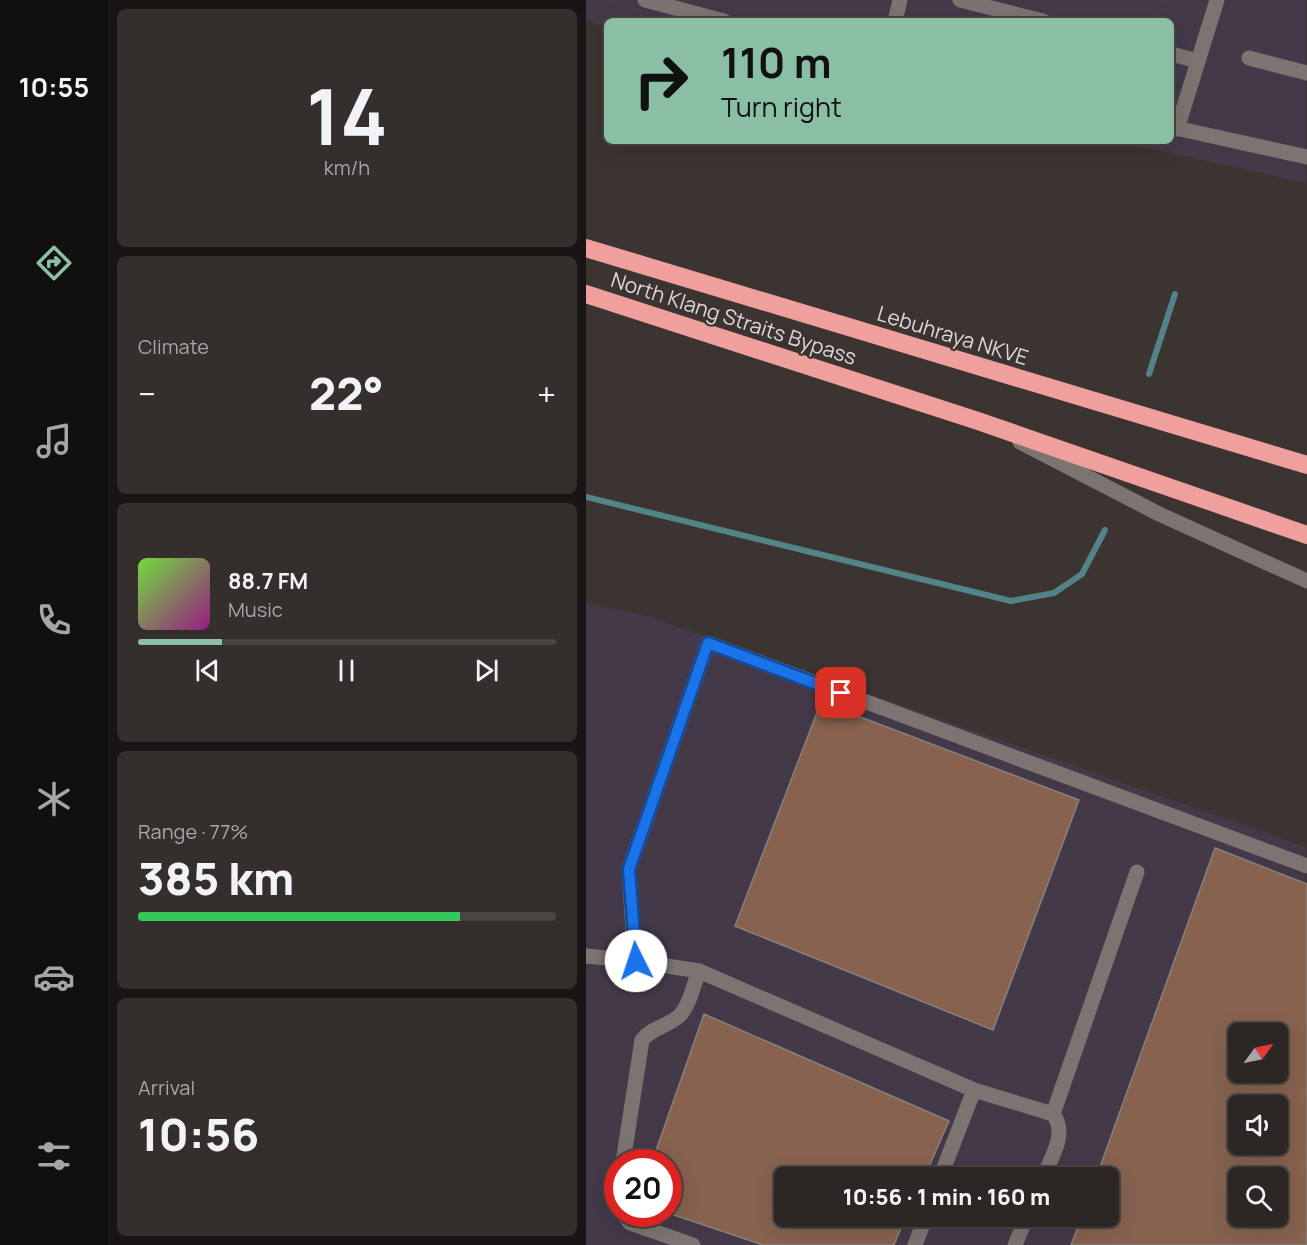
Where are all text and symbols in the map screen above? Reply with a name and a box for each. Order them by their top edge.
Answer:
text: 110 m [721,33,832,91]
icon: right [622,42,700,120]
text: 14 [306,62,388,168]
text: 10:55 [19,68,89,105]
text: Turn right [721,88,842,125]
text: km/h [324,154,370,181]
icon: directions [33,242,75,284]
street label: North Klang Straits Bypass [608,265,860,371]
street label: Lebuhraya NKVE [874,299,1032,371]
text: Climate [138,333,209,360]
text: 22° [309,362,384,424]
text: − [138,371,156,416]
text: + [537,371,556,416]
icon: music [33,420,75,462]
text: 88.7 FM [228,566,308,596]
text: Music [228,596,283,623]
icon: phone [33,599,75,641]
icon: previous [191,654,224,687]
icon: pause [330,654,363,687]
icon: next [470,654,503,687]
pin [815,667,866,718]
icon: arrive [824,676,857,709]
icon: climate [33,778,75,820]
text: Range · 77% [138,818,248,845]
text: 385 km [138,847,294,909]
position arrow [604,929,668,993]
icon: car [33,956,75,998]
north arrow [1228,1023,1288,1083]
map controls [1228,1023,1288,1227]
text: Arrival [138,1074,195,1101]
button: sound [1228,1095,1288,1155]
text: 10:56 [138,1103,259,1165]
icon: filters [33,1135,75,1177]
speed limit sign: 20 [604,1149,682,1227]
button: search [1228,1167,1288,1227]
text: 10:56 · 1 min · 160 m [843,1182,1050,1212]

